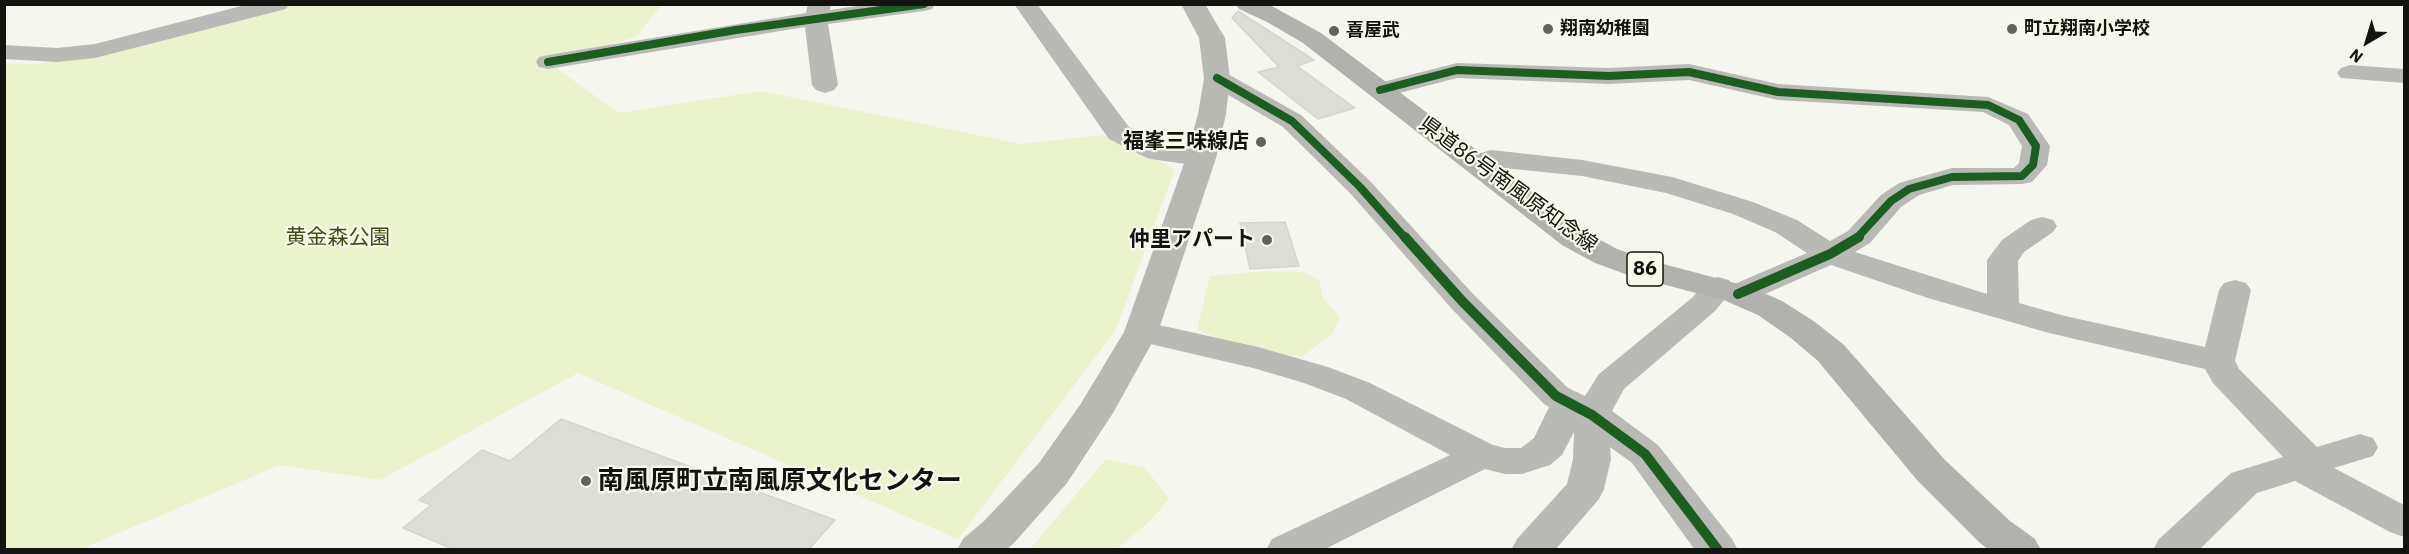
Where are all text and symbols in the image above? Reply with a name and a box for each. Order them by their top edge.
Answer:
north arrow [2337,12,2397,72]
place label: 翔南幼稚園 [1560,18,1650,40]
place label: 町立翔南小学校 [2024,18,2150,40]
place label: 喜屋武 [1346,20,1400,42]
marker: 翔南幼稚園 [1541,22,1555,36]
marker: 町立翔南小学校 [2005,22,2019,36]
marker: 喜屋武 [1327,24,1341,38]
text: N [2345,45,2367,68]
street label: 県道86号南風原知念線 [1414,112,1602,258]
place label: 福峯三味線店 [1123,129,1249,155]
marker: 福峯三味線店 [1254,135,1268,149]
park label: 黄金森公園 [286,225,390,251]
place label: 仲里アパート [1129,227,1255,253]
marker: 仲里アパート [1260,233,1274,247]
road number: 86 [1627,252,1663,286]
place label: 南風原町立南風原文化センター [598,465,962,497]
marker: 南風原町立南風原文化センター [579,474,593,488]

